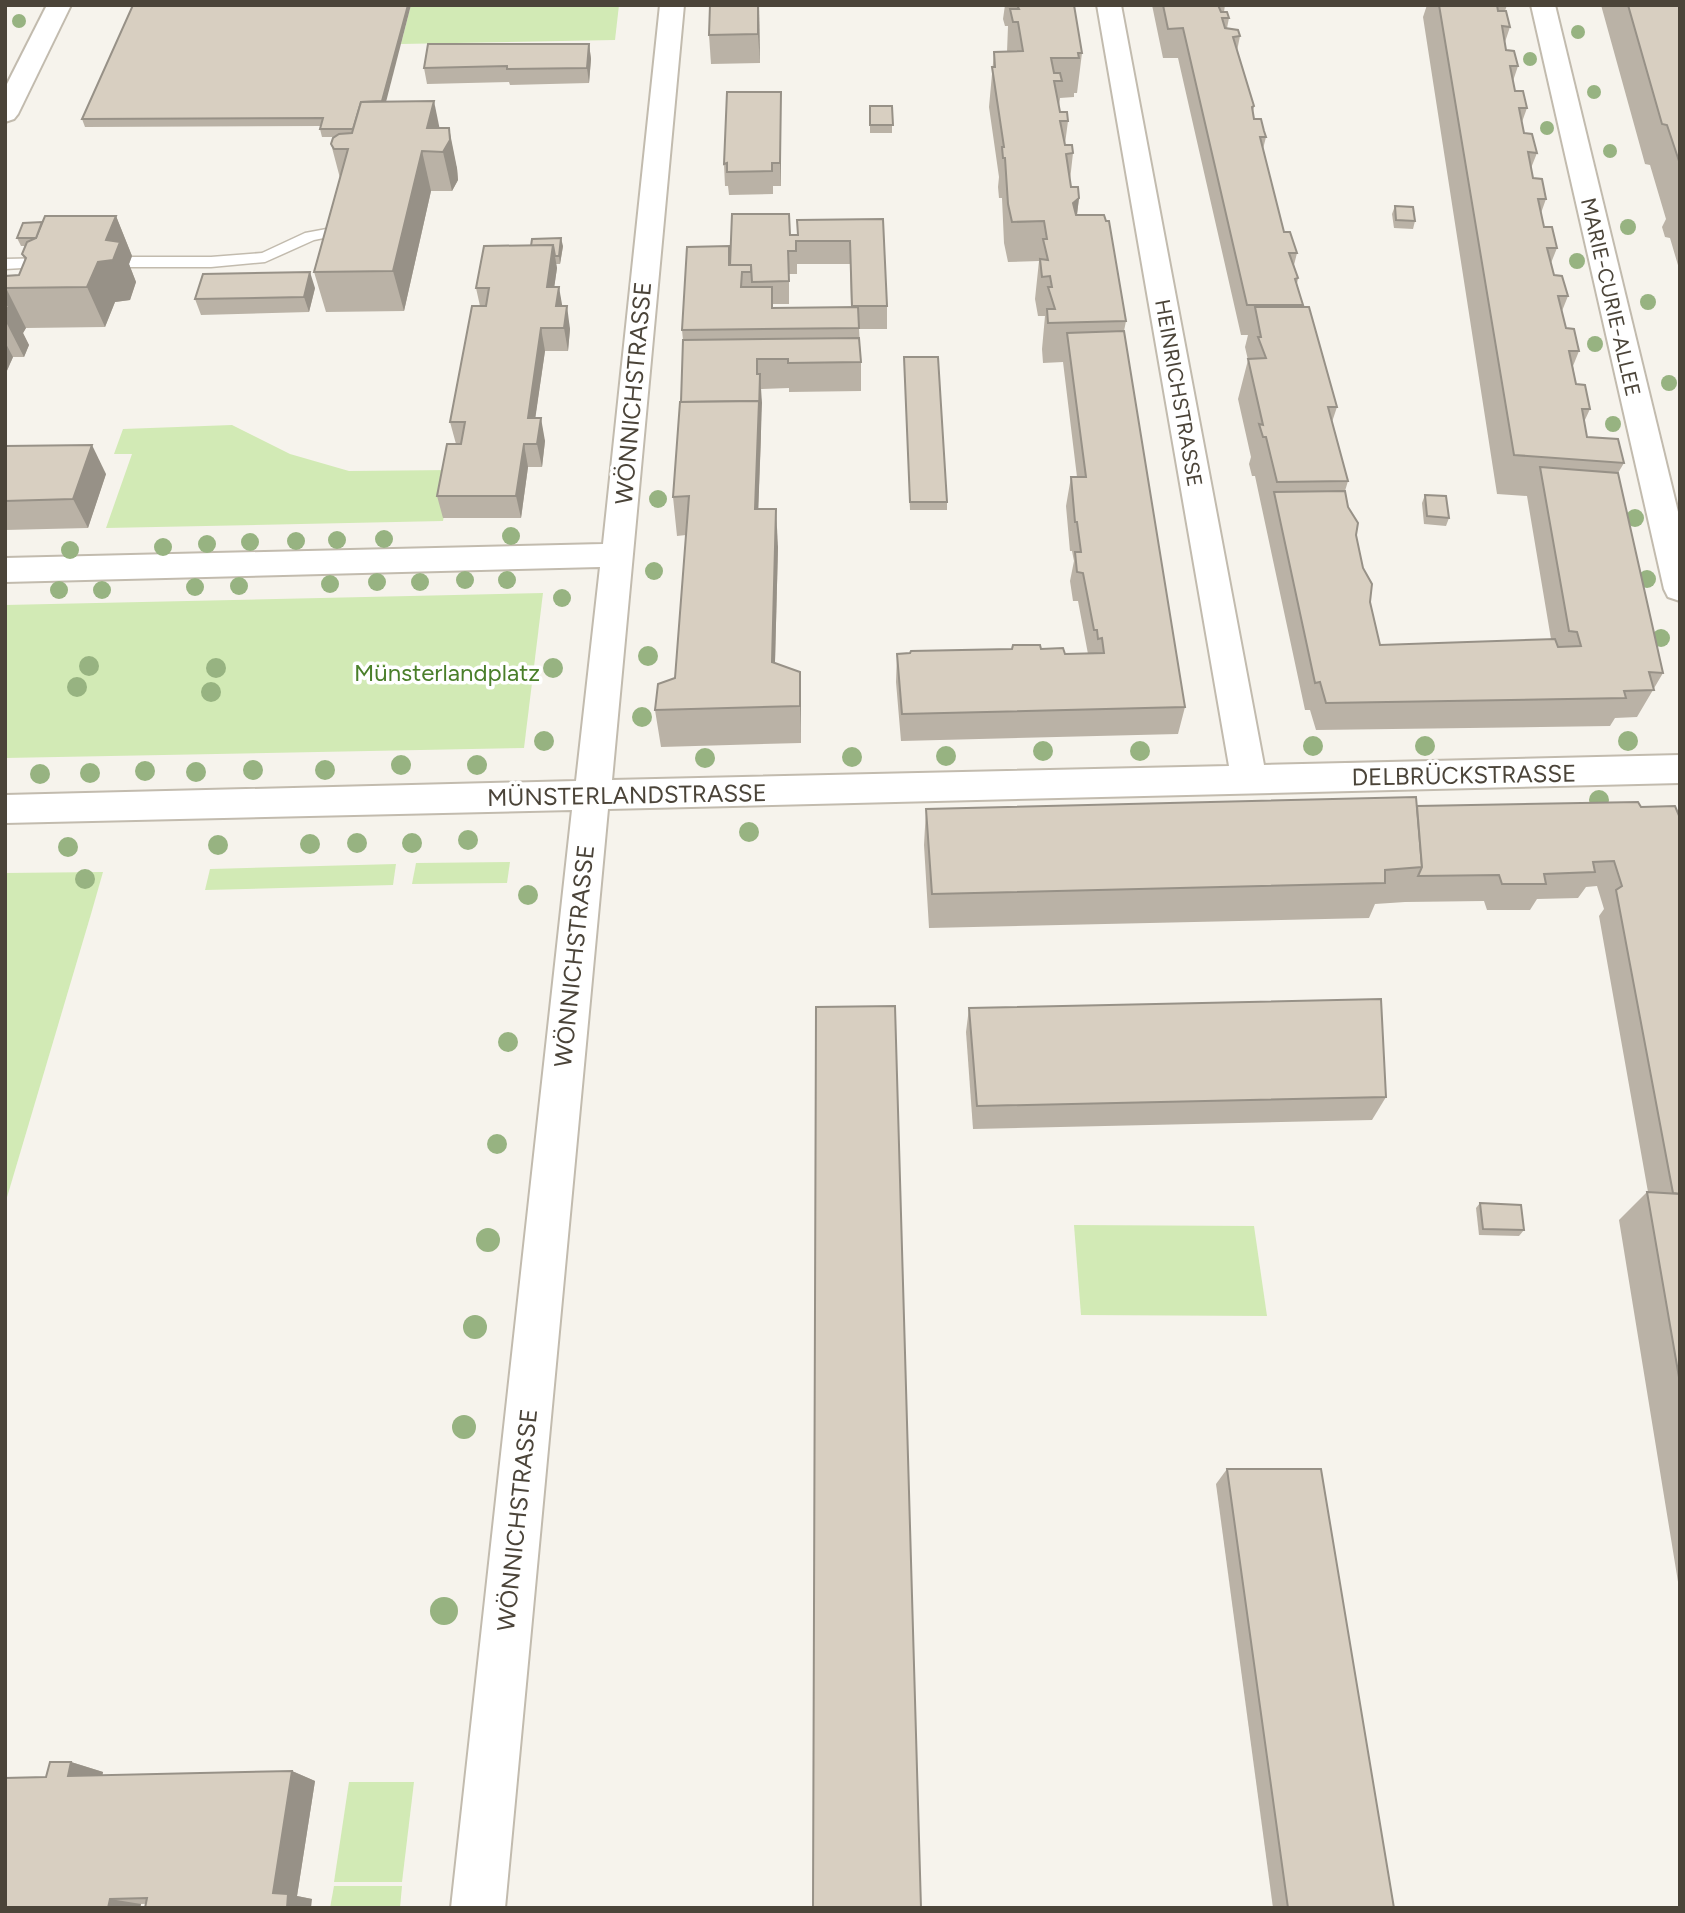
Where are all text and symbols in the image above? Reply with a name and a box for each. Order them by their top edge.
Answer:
street label: MARIE-CURIE-ALLEE [1576,195,1646,399]
street label: WÖNNICHSTRASSE [609,280,657,506]
street label: HEINRICHSTRASSE [1150,297,1208,489]
park label: Münsterlandplatz [354,658,540,687]
street label: DELBRÜCKSTRASSE [1351,759,1577,791]
street label: MÜNSTERLANDSTRASSE [487,778,767,812]
street label: WÖNNICHSTRASSE [548,843,600,1069]
street label: WÖNNICHSTRASSE [491,1407,543,1633]

